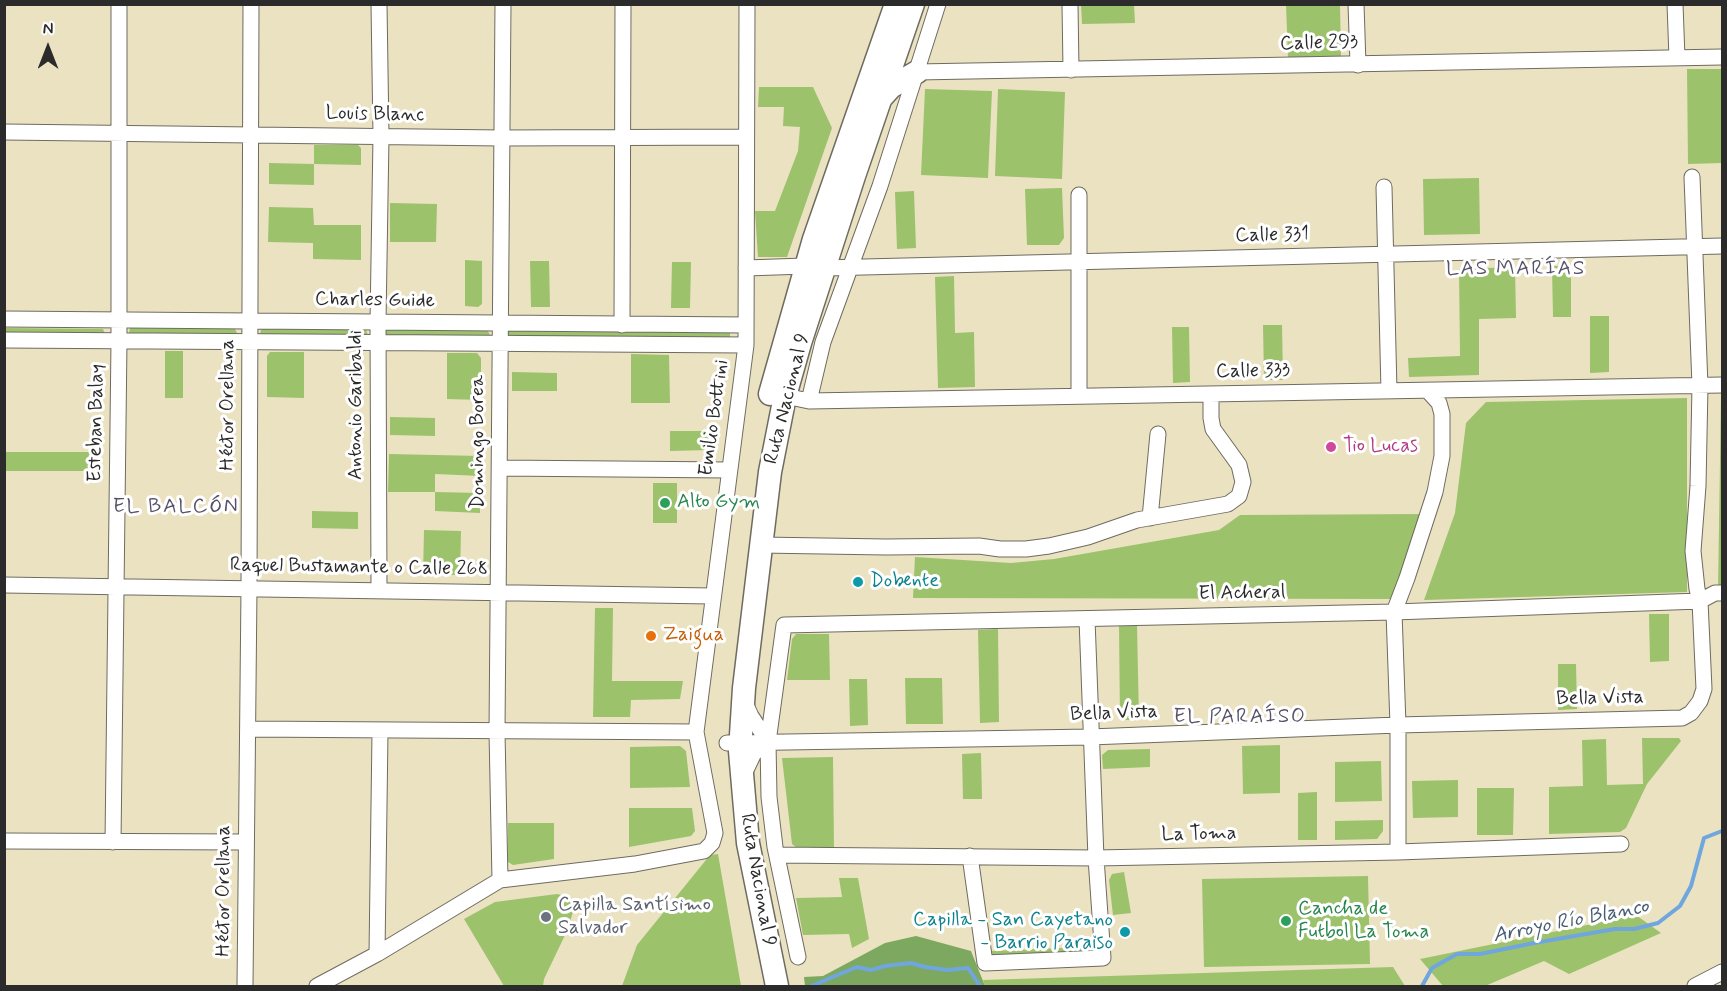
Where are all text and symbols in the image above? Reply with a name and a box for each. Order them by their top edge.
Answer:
north arrow [18,18,78,78]
text: N [43,19,53,40]
street label: Calle 293 [1280,31,1358,57]
street label: Louis Blanc [326,102,424,128]
street label: Calle 331 [1235,223,1309,249]
district label: LAS MARÍAS [1447,257,1585,283]
street label: Charles Guide [315,288,435,314]
street label: Antonio Garibaldi [345,330,369,480]
street label: Ruta Nacional 9 [760,331,816,467]
street label: Héctor Orellana [217,339,241,471]
street label: Emilio Bottini [695,358,735,478]
street label: Calle 333 [1216,359,1290,385]
street label: Esteban Balay [84,364,110,482]
street label: Domingo Borea [467,375,491,509]
place label: Tio Lucas [1343,435,1418,459]
marker: Tio Lucas [1324,440,1338,454]
place label: Alto Gym [677,491,760,515]
district label: EL BALCÓN [114,495,238,521]
marker: Alto Gym [658,496,672,510]
street label: Raquel Bustamante o Calle 268 [230,554,488,582]
place label: Dobente [870,570,939,594]
marker: Dobente [851,575,865,589]
street label: El Acheral [1198,581,1286,607]
place label: Zaigua [663,624,724,648]
marker: Zaigua [644,629,658,643]
street label: Bella Vista [1556,686,1644,712]
street label: Bella Vista [1070,700,1158,728]
district label: EL PARAÍSO [1174,705,1306,731]
street label: Ruta Nacional 9 [734,812,780,948]
street label: La Toma [1161,822,1237,848]
street label: Héctor Orellana [213,825,237,957]
place label: Capilla Santísimo Salvador [558,894,711,941]
water label: Arroyo Río Blanco [1491,895,1651,949]
place label: Cancha de Futbol La Toma [1298,898,1429,945]
place label: Capilla - San Cayetano - Barrio Paraiso [913,909,1113,956]
marker: Capilla Santísimo Salvador [539,910,553,924]
marker: Cancha de Futbol La Toma [1279,914,1293,928]
marker: Capilla - San Cayetano - Barrio Paraiso [1118,925,1132,939]

